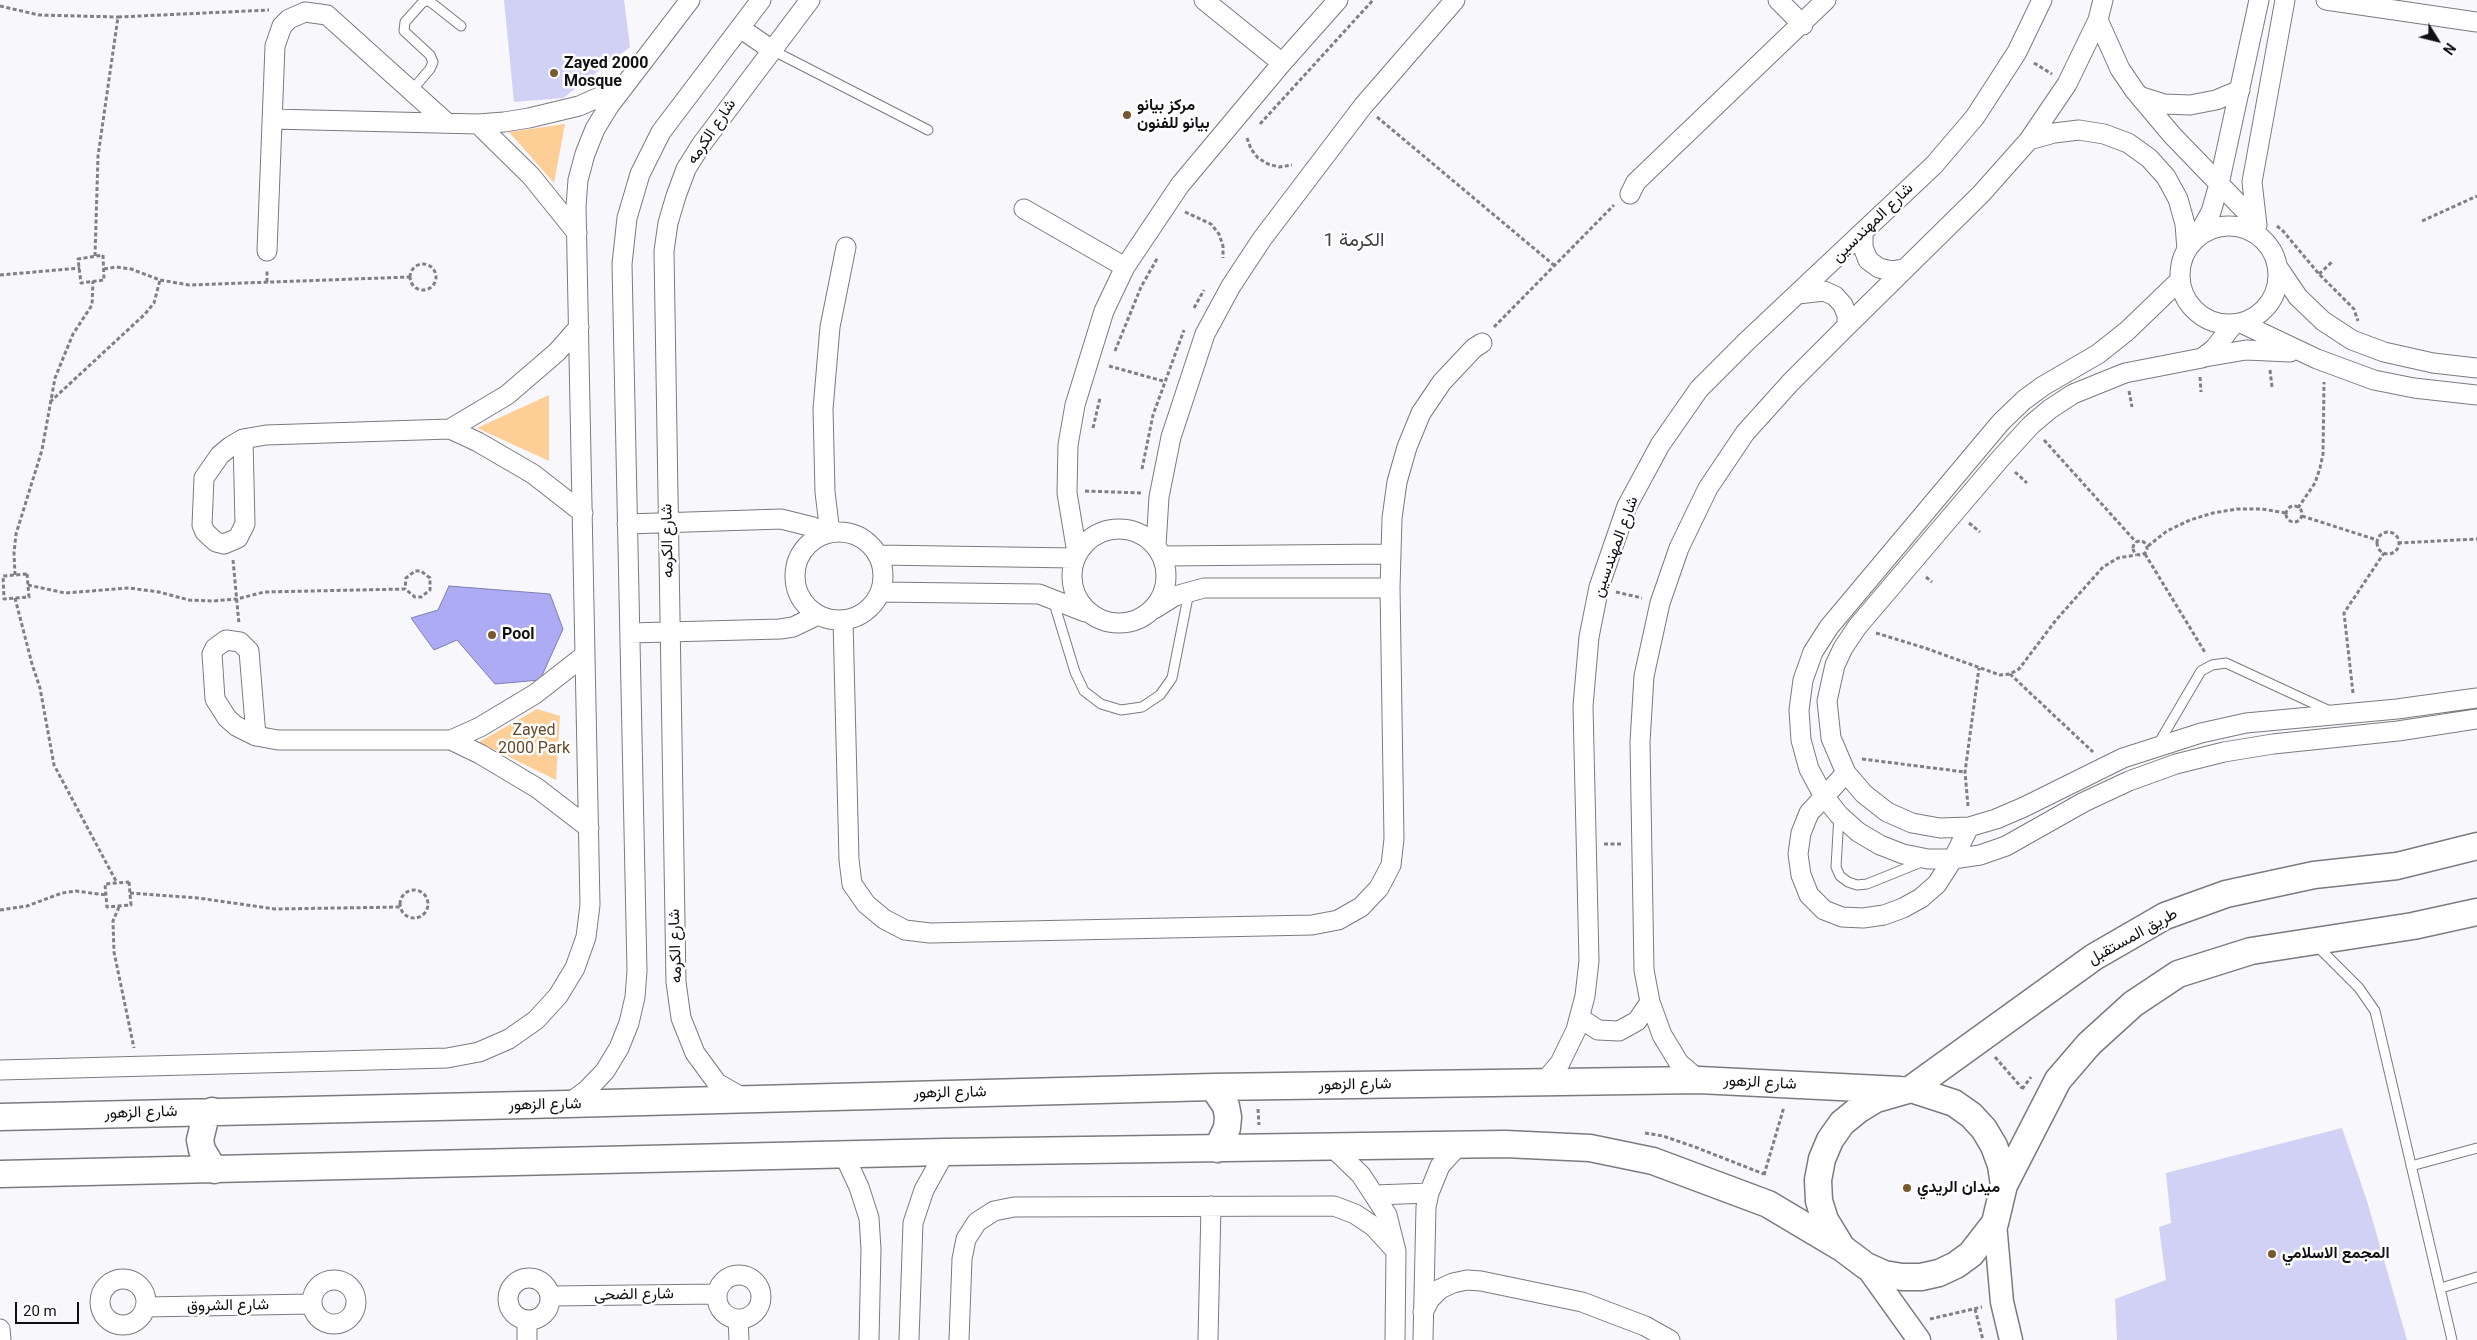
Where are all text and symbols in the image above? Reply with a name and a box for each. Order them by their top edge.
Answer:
north arrow [2412,15,2462,65]
text: N [2440,40,2459,58]
place label: Zayed 2000 Mosque [564,54,648,92]
marker: Zayed 2000 Mosque [548,67,560,79]
street label: شارع الكرمه [683,96,741,168]
place label: مركز بيانو بيانو للفنون [1137,96,1210,134]
marker: مركز بيانو بيانو للفنون [1121,109,1133,121]
street label: شارع المهندسين [1828,179,1918,267]
district label: الكرمة 1 [1324,230,1384,252]
street label: شارع المهندسين [1589,494,1643,600]
street label: شارع الكرمه [658,504,678,578]
place label: Pool [502,625,535,645]
marker: Pool [486,629,498,641]
park label: Zayed 2000 Park [498,721,570,759]
street label: طريق المستقبل [2085,905,2181,969]
street label: شارع الكرمه [665,908,687,984]
street label: شارع الزهور [1723,1072,1797,1094]
street label: شارع الزهور [1318,1075,1392,1095]
street label: شارع الزهور [913,1083,987,1103]
street label: شارع الزهور [508,1095,582,1115]
street label: شارع الزهور [104,1102,178,1124]
place label: ميدان الريدي [1917,1178,2000,1198]
marker: ميدان الريدي [1901,1182,1913,1194]
place label: المجمع الاسلامي [2282,1244,2390,1264]
marker: المجمع الاسلامي [2266,1248,2278,1260]
street label: شارع الضحى [594,1285,674,1305]
scale bar [18,1292,81,1324]
street label: شارع الشروق [187,1296,269,1316]
text: 20 m [23,1302,57,1320]

